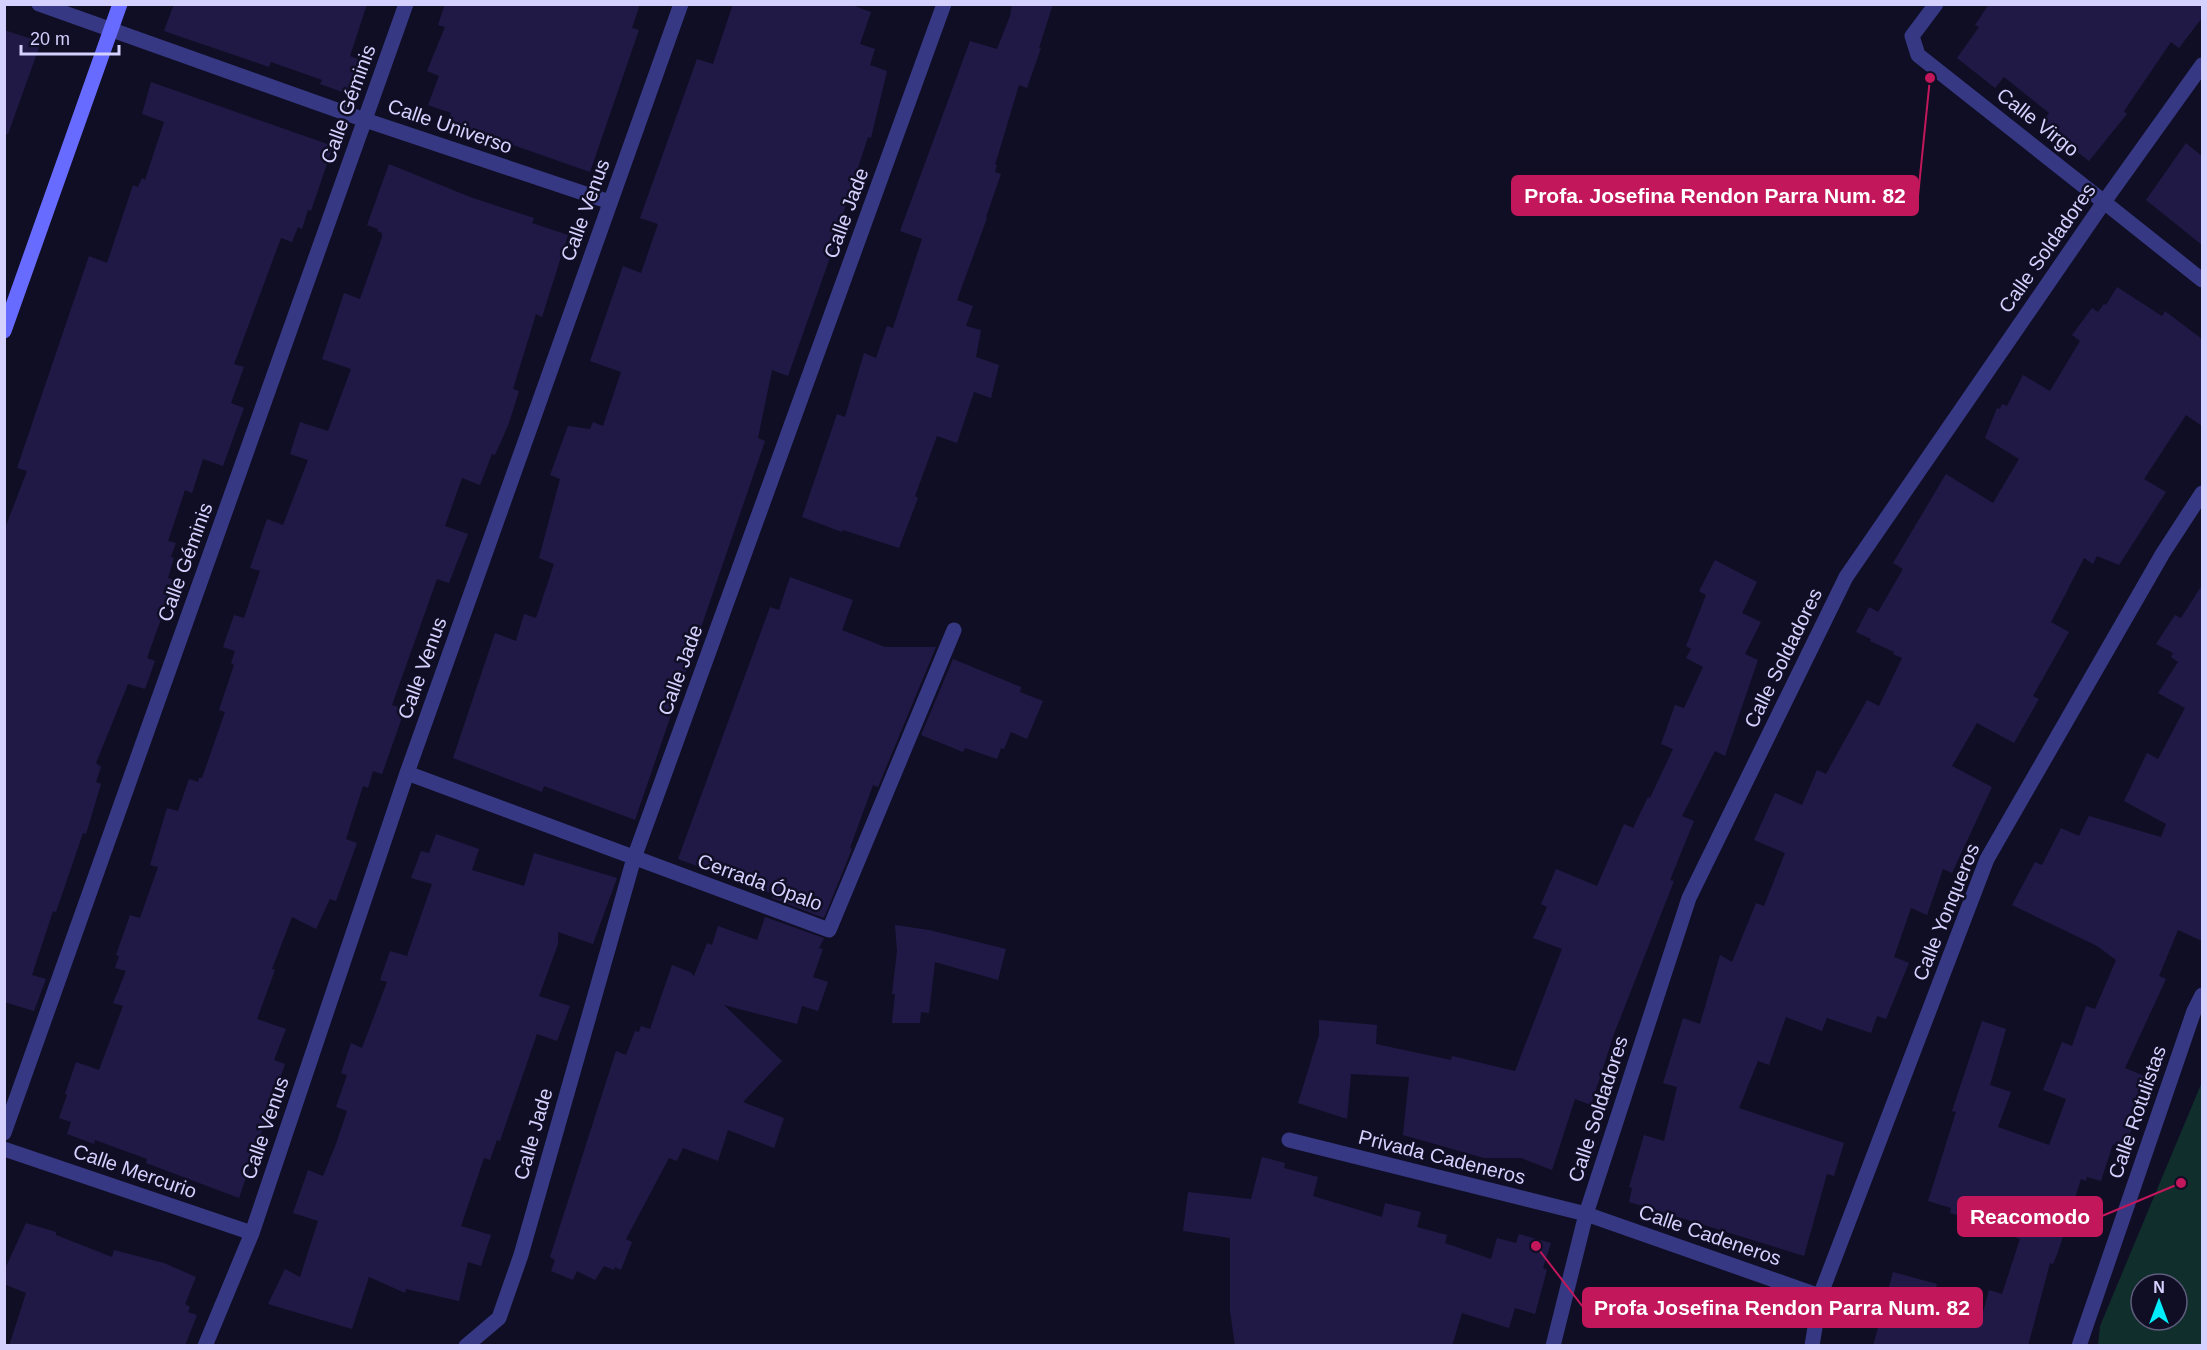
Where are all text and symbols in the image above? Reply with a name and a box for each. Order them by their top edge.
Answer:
scale bar [21,18,118,56]
text: 20 m [30,29,70,49]
street label: Calle Géminis [316,42,380,166]
street label: Calle Virgo [1993,83,2083,161]
street label: Calle Universo [385,94,515,158]
street label: Calle Venus [556,156,614,264]
street label: Calle Jade [820,165,872,261]
callout: Profa. Josefina Rendon Parra Num. 82 [1512,176,1918,215]
street label: Calle Soldadores [1994,179,2100,317]
text: Profa. Josefina Rendon Parra Num. 82 [1524,184,1906,207]
street label: Calle Géminis [153,500,217,624]
street label: Calle Soldadores [1740,585,1826,731]
street label: Calle Venus [393,614,451,722]
street label: Calle Jade [654,622,706,718]
street label: Calle Yonqueros [1909,840,1983,984]
street label: Cerrada Ópalo [695,849,825,915]
street label: Calle Soldadores [1564,1033,1632,1185]
street label: Calle Rotulistas [2104,1043,2170,1181]
street label: Calle Venus [237,1074,293,1182]
street label: Calle Jade [509,1086,557,1182]
street label: Privada Cadeneros [1356,1126,1528,1188]
street label: Calle Mercurio [70,1140,200,1202]
callout: Reacomodo [1958,1197,2102,1236]
street label: Calle Cadeneros [1636,1200,1784,1270]
text: Reacomodo [1970,1205,2090,1228]
north arrow [2129,1272,2189,1332]
text: N [2153,1279,2165,1296]
callout: Profa Josefina Rendon Parra Num. 82 [1583,1288,1982,1327]
text: Profa Josefina Rendon Parra Num. 82 [1594,1296,1970,1319]

